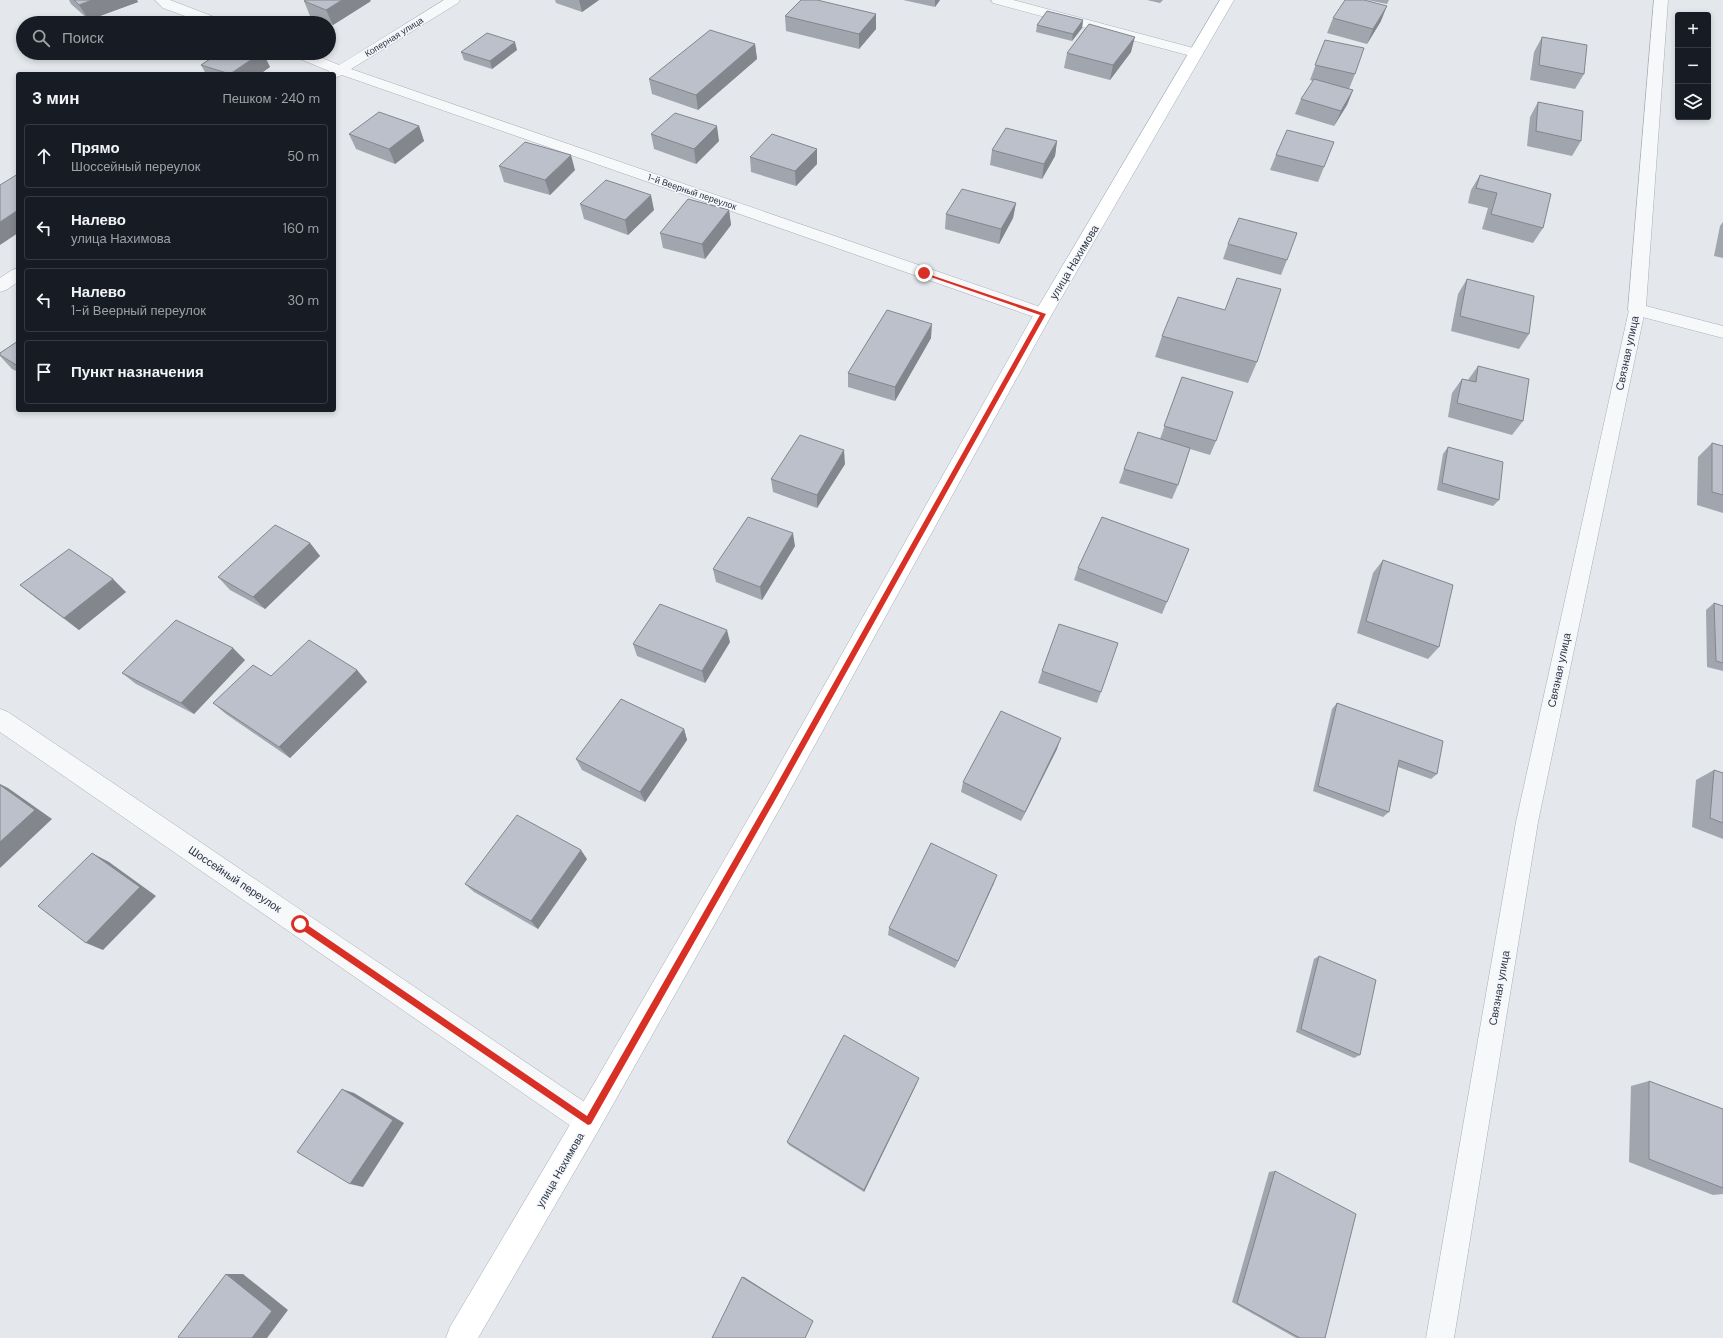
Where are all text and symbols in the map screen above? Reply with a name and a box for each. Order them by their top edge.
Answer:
map controls [1675,12,1711,120]
button: + [1675,12,1711,48]
street label: Коперная улица [362,14,426,60]
search box [16,16,336,60]
icon: search [30,27,52,49]
text: Поиск [62,28,104,48]
button: − [1675,48,1711,84]
button: layers [1675,84,1711,120]
text: 3 мин [32,87,80,109]
text: Пешком · 240 m [222,90,320,107]
text: Прямо [71,138,120,158]
icon: ahead [33,145,55,167]
text: 50 m [287,148,319,165]
text: Шоссейный переулок [71,158,200,175]
street label: 1-й Веерный переулок [646,171,738,213]
text: Налево [71,210,126,230]
icon: left [33,217,55,239]
text: 160 m [283,220,319,237]
street label: улица Нахимова [1046,221,1102,302]
text: улица Нахимова [71,230,171,247]
route end [915,264,933,282]
text: Налево [71,282,126,302]
icon: left [33,289,55,311]
text: 30 m [287,292,319,309]
text: 1-й Веерный переулок [71,302,206,319]
street label: Связная улица [1612,314,1642,392]
icon: arrive [33,361,55,383]
text: Пункт назначения [71,362,204,382]
street label: Связная улица [1544,631,1574,709]
street label: Шоссейный переулок [186,843,284,916]
route start [291,915,309,933]
street label: Связная улица [1486,949,1513,1027]
street label: улица Нахимова [533,1129,588,1210]

